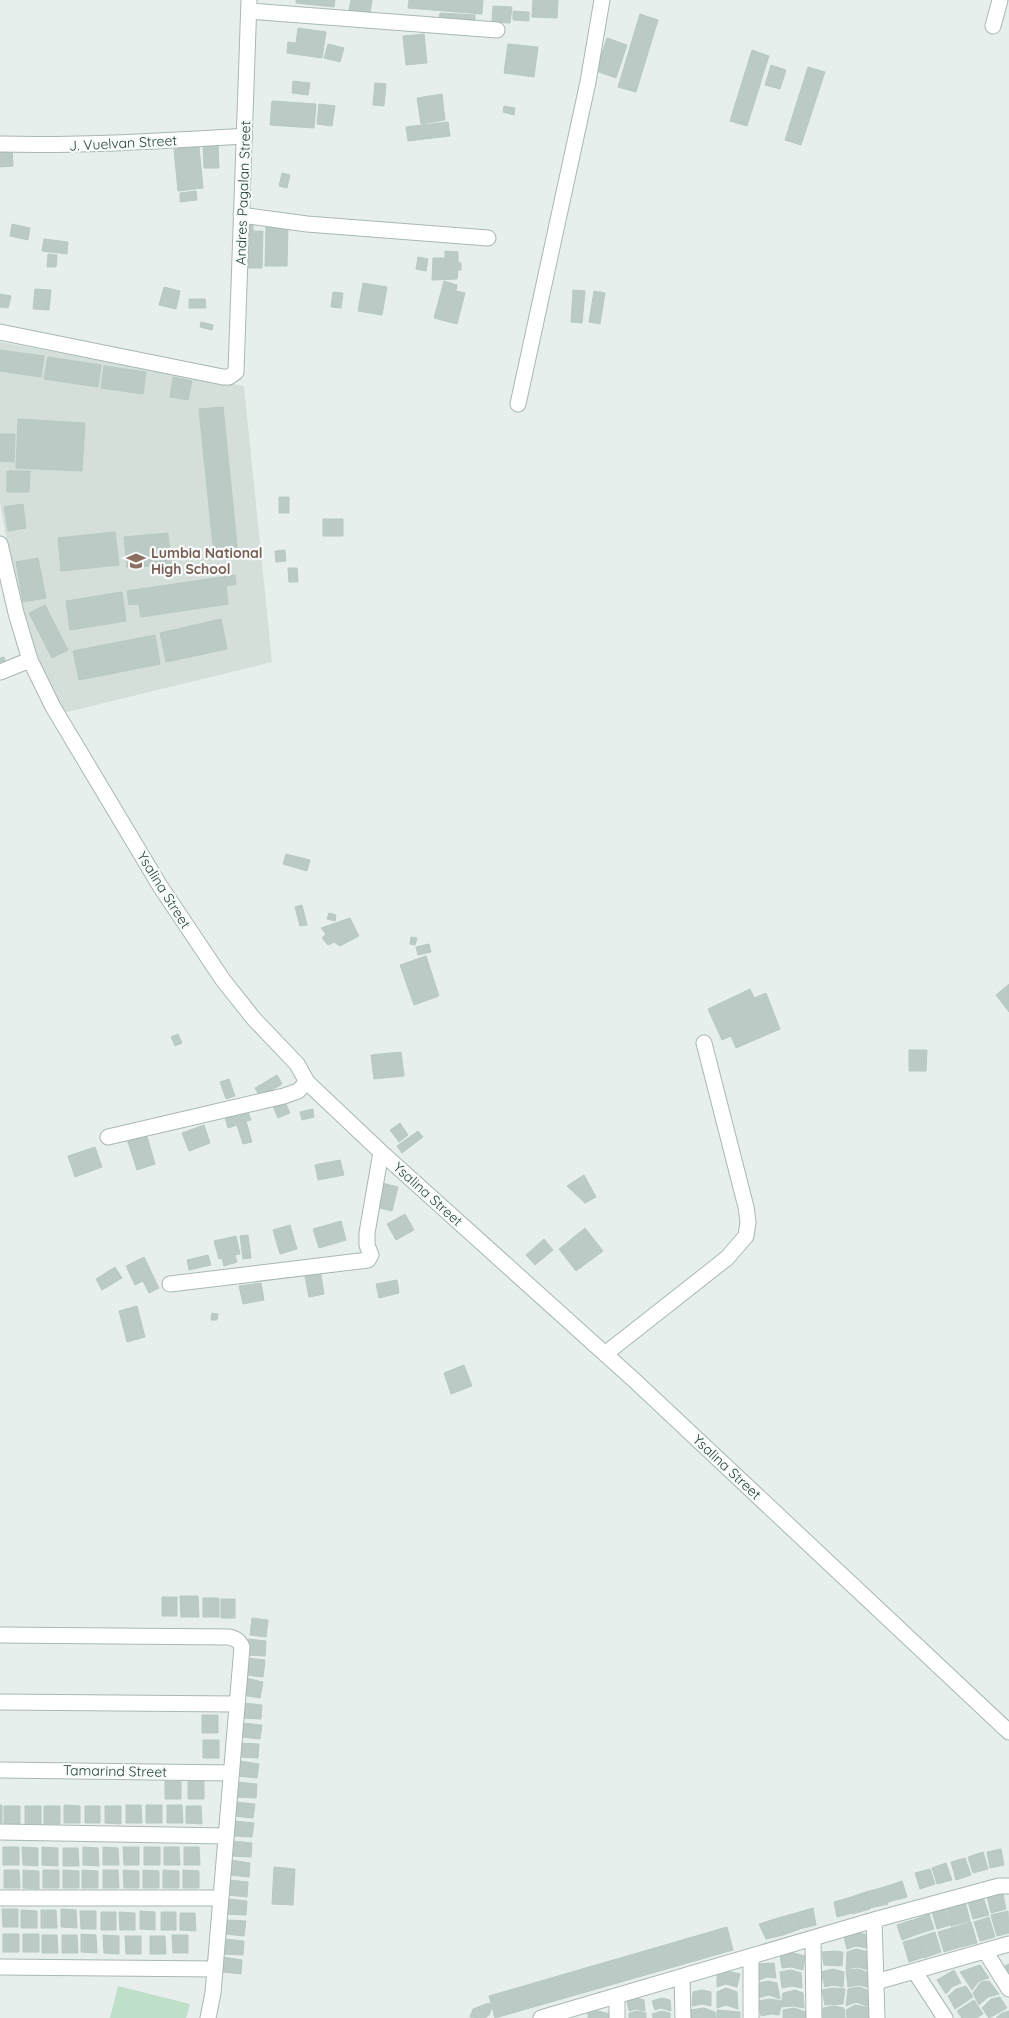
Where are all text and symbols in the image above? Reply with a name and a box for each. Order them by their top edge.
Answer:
street label: Andres Pagalan Street [231,120,255,266]
street label: J. Vuelvan Street [68,131,178,155]
place label: Lumbia National High School [151,544,263,578]
school or university icon: Lumbia National High School [125,550,147,572]
street label: Ysalina Street [133,848,195,932]
street label: Ysalina Street [390,1158,467,1230]
street label: Ysalina Street [689,1431,765,1504]
street label: Tamarind Street [63,1761,167,1781]

